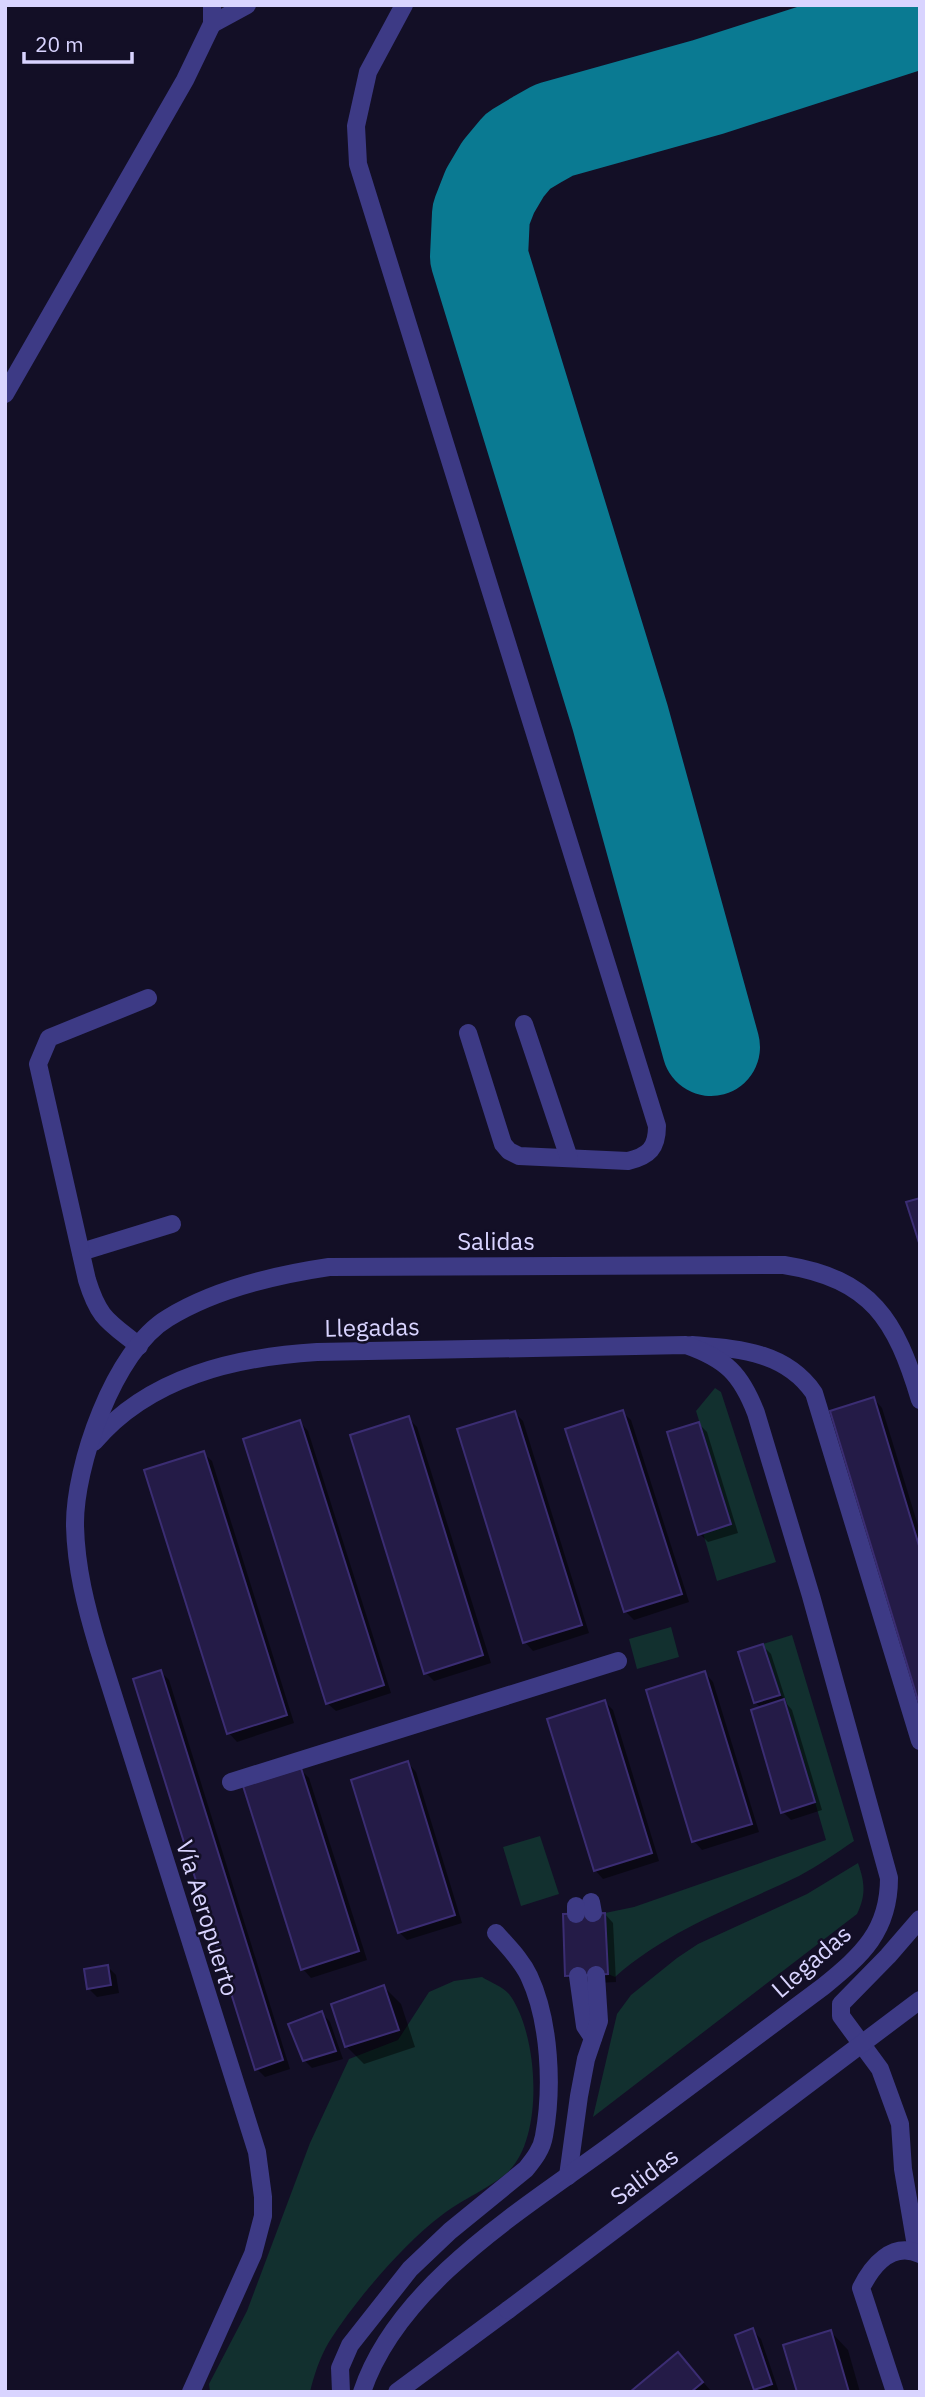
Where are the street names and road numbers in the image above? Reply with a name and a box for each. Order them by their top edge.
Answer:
street label: Salidas [457,1225,535,1257]
street label: Llegadas [324,1310,420,1344]
street label: Vía Aeropuerto [169,1836,247,2000]
street label: Llegadas [764,1918,858,2004]
street label: Salidas [603,2140,685,2212]

